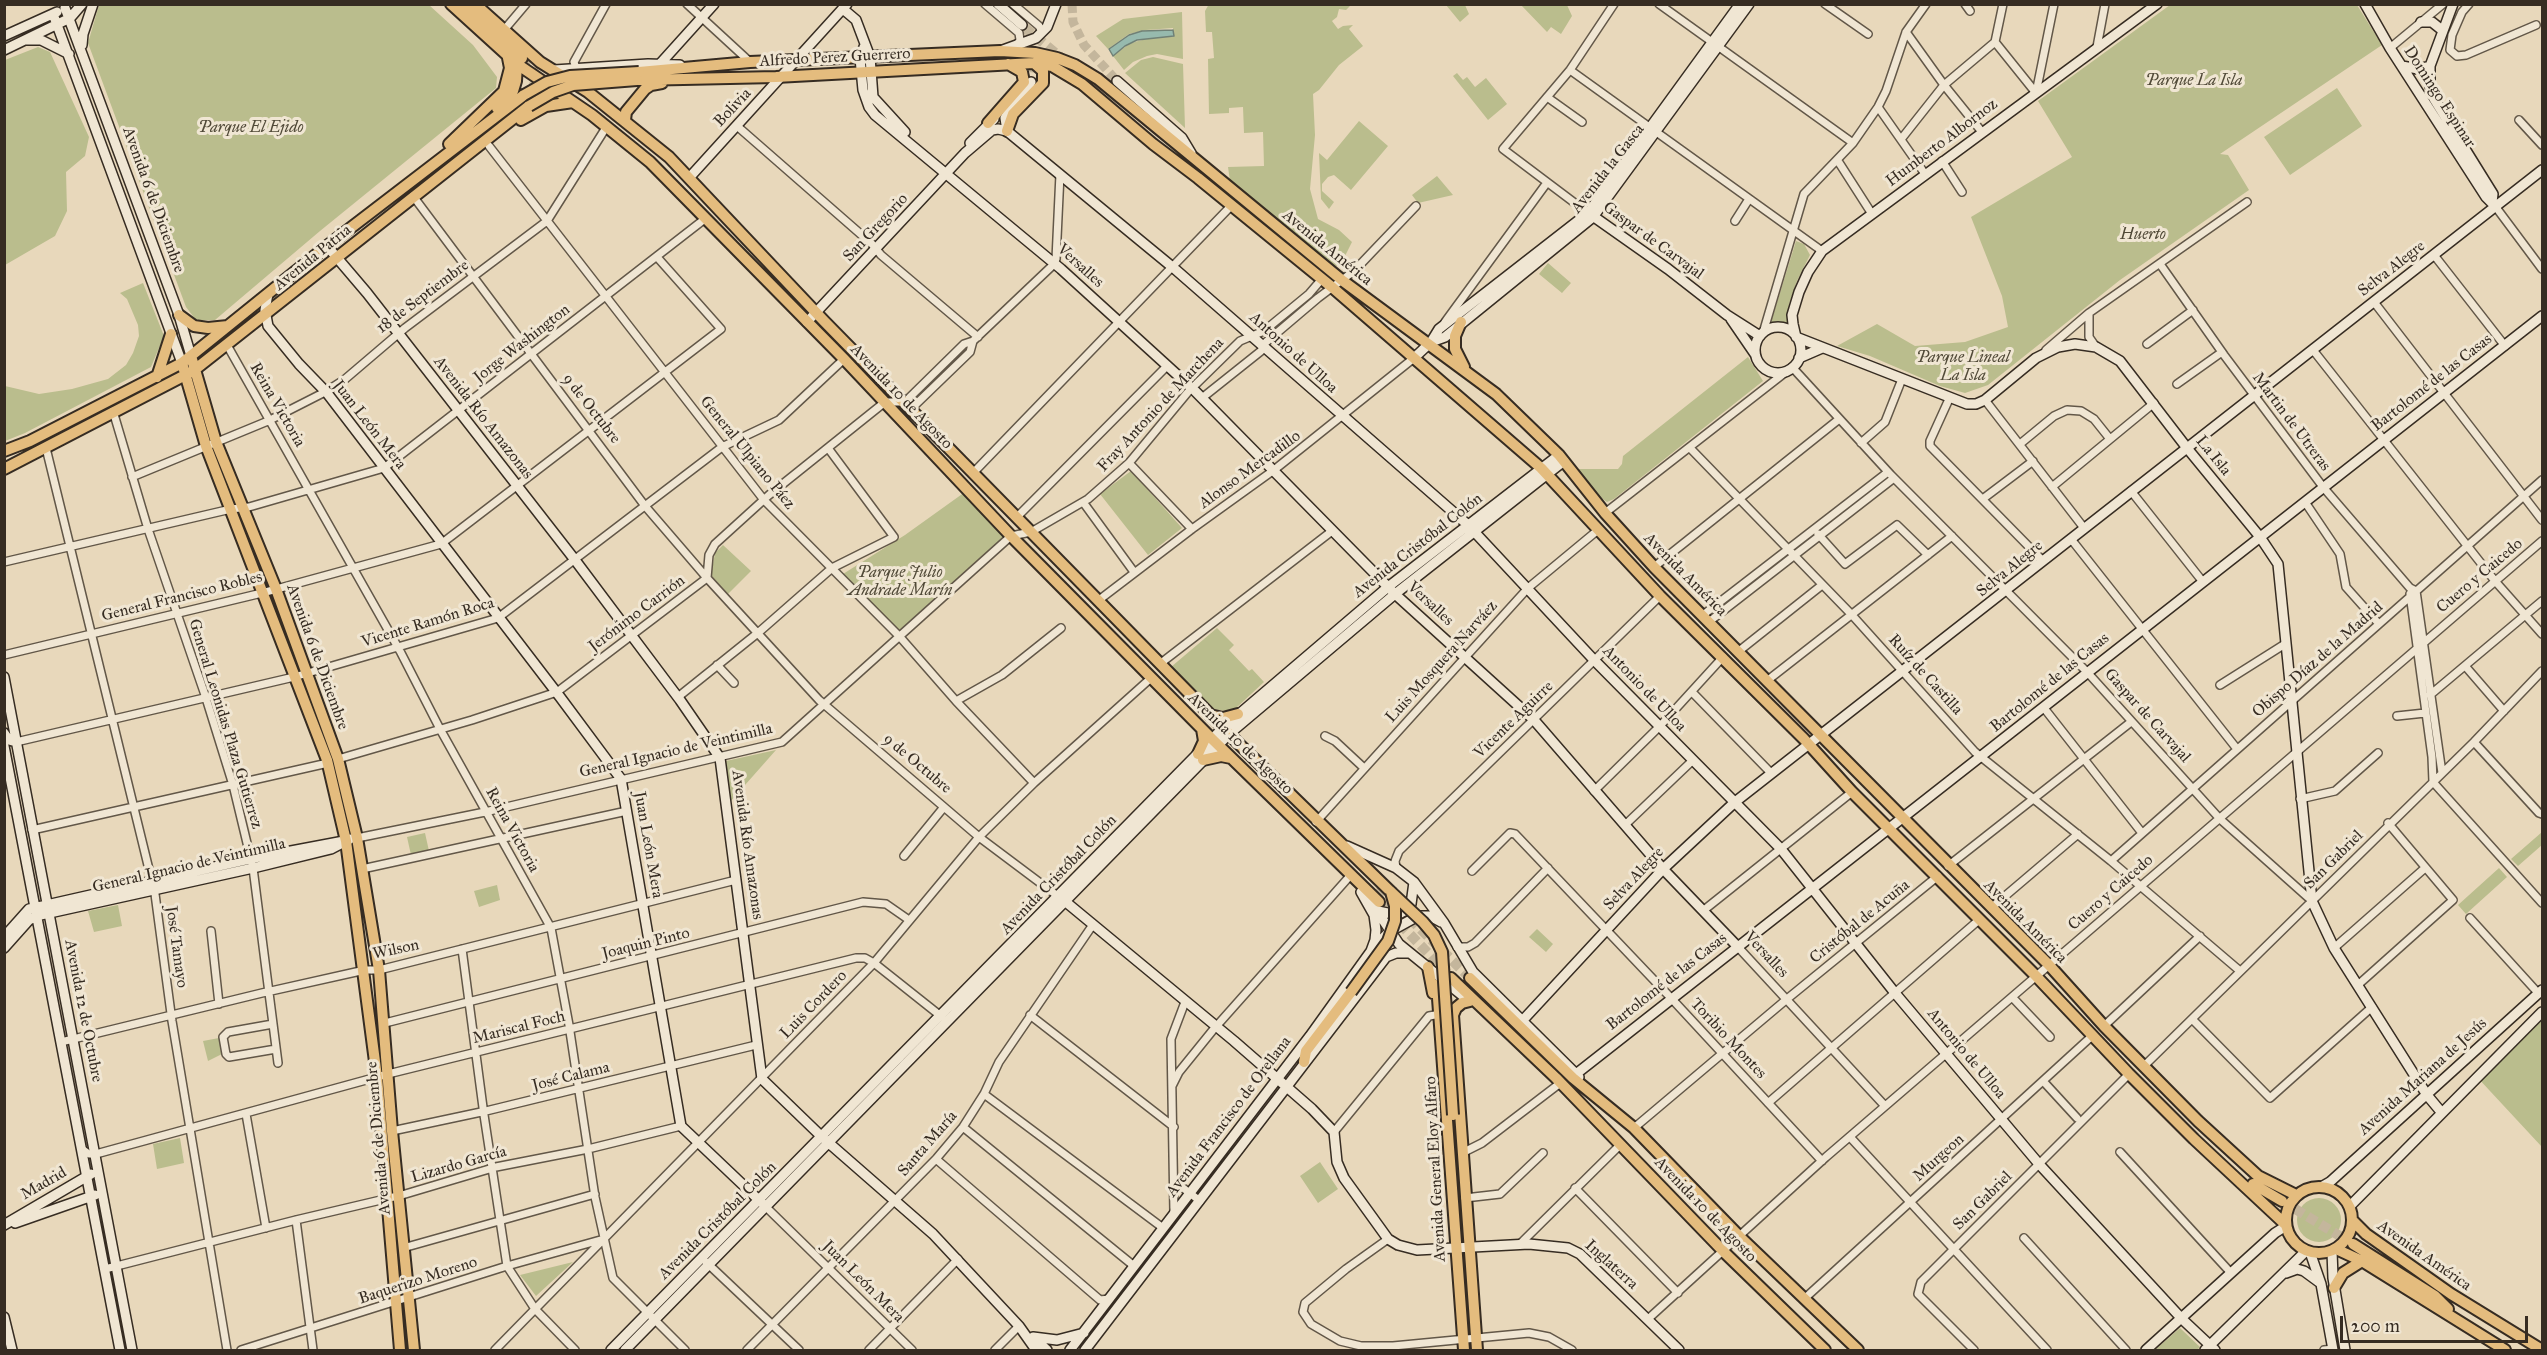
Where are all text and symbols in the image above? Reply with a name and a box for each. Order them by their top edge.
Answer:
street label: Domingo Espinar [2399,43,2479,151]
street label: Alfredo Perez Guerrero [759,44,911,72]
park label: Parque La Isla [2146,71,2242,91]
street label: Bolivia [710,85,756,131]
street label: Humberto Albornoz [1883,95,2001,191]
park label: Parque El Ejido [198,118,304,138]
street label: Avenida la Gasca [1567,121,1649,217]
street label: Avenida 6 de Diciembre [118,125,188,275]
street label: San Gregorio [840,190,912,266]
street label: Gaspar de Carvajal [1599,198,1707,284]
street label: Avenida América [1278,206,1376,290]
street label: Avenida Patria [270,221,356,295]
park label: Huerto [2120,225,2166,245]
street label: Selva Alegre [2355,237,2429,301]
street label: Versalles [1053,240,1107,292]
street label: 18 de Septiembre [373,256,473,338]
street label: Jorge Washington [470,300,574,388]
street label: Antonio de Ulloa [1245,308,1341,398]
street label: Bartolomé de las Casas [2368,330,2496,436]
street label: Fray Antonio de Marchena [1094,334,1228,476]
street label: Avenida 10 de Agosto [846,340,956,454]
park label: Parque Lineal La Isla [1916,348,2010,386]
street label: Avenida Río Amazonas [429,353,537,483]
street label: Reina Victoria [245,359,309,451]
street label: Martin de Utreras [2248,369,2334,475]
street label: 9 de Octubre [558,370,624,448]
street label: Juan León Mera [328,377,410,473]
street label: General Ulpiano Páez [695,392,799,514]
street label: Alonso Mercadillo [1195,427,1305,513]
street label: La Isla [2191,432,2235,480]
street label: Avenida Cristóbal Colón [1349,490,1487,602]
street label: Avenida América [1639,529,1731,621]
street label: Cuero y Caicedo [2433,535,2527,617]
street label: Selva Alegre [1973,536,2047,602]
park label: Parque Julio Andrade Marín [848,563,952,601]
street label: General Francisco Robles [100,568,264,626]
street label: Jerónimo Carrión [585,571,689,657]
street label: Versalles [1403,578,1457,630]
street label: Avenida 6 de Diciembre [282,582,352,732]
street label: Vicente Ramón Roca [359,594,497,652]
street label: Luis Mosquera Narváez [1382,597,1502,727]
street label: Obispo Díaz de la Madrid [2249,598,2387,722]
street label: General Leonidas Plaza Gutierrez [184,617,266,831]
street label: Bartolomé de las Casas [1987,629,2113,737]
street label: Ruíz de Castilla [1884,631,1966,719]
street label: Antonio de Ulloa [1598,642,1690,736]
street label: Gaspar de Carvajal [2100,665,2194,767]
street label: Vicente Aguirre [1470,677,1558,763]
street label: Avenida 10 de Agosto [1183,689,1297,799]
street label: General Ignacio de Veintimilla [578,719,774,783]
street label: 9 de Octubre [879,730,955,798]
street label: Avenida Río Amazonas [727,769,767,921]
street label: Reina Victoria [481,784,543,876]
street label: Juan León Mera [629,790,667,900]
street label: Avenida Cristóbal Colón [997,811,1121,939]
street label: San Gabriel [2301,827,2367,893]
street label: General Ignacio de Veintimilla [91,834,287,898]
street label: Selva Alegre [1600,843,1668,915]
street label: Cuero y Caicedo [2065,851,2157,935]
street label: Cristóbal de Acuña [1806,876,1914,968]
street label: Avenida América [1979,876,2071,968]
street label: José Tamayo [161,905,191,989]
street label: Joaquin Pinto [600,924,692,964]
street label: Versalles [1740,928,1792,982]
street label: Bartolomé de las Casas [1603,929,1731,1035]
street label: Wilson [371,936,421,964]
street label: Avenida 12 de Octubre [60,938,106,1084]
street label: Luis Cordero [777,967,851,1043]
street label: Toribio Montes [1686,995,1770,1083]
street label: Antonio de Ulloa [1923,1005,2009,1103]
street label: Mariscal Foch [471,1007,567,1049]
street label: Avenida Mariana de Jesús [2355,1014,2491,1140]
street label: Avenida Francisco de Orellana [1162,1033,1296,1201]
street label: José Calama [530,1058,612,1096]
street label: Avenida 6 de Diciembre [363,1061,395,1215]
street label: Avenida General Eloy Alfaro [1422,1076,1450,1262]
street label: Santa María [894,1107,962,1181]
street label: Murgeon [1910,1130,1968,1186]
street label: Lizardo García [409,1142,509,1188]
street label: Avenida 10 de Agosto [1650,1153,1760,1267]
street label: Avenida Cristóbal Colón [655,1158,781,1284]
street label: Madrid [18,1163,70,1205]
street label: San Gabriel [1950,1168,2016,1234]
street label: Avenida América [2373,1217,2475,1295]
street label: Inglaterra [1580,1236,1642,1294]
street label: Juan León Mera [818,1237,908,1327]
street label: Baquerizo Moreno [356,1253,480,1309]
scale bar [2343,1304,2530,1342]
text: 200 m [2351,1315,2400,1337]

